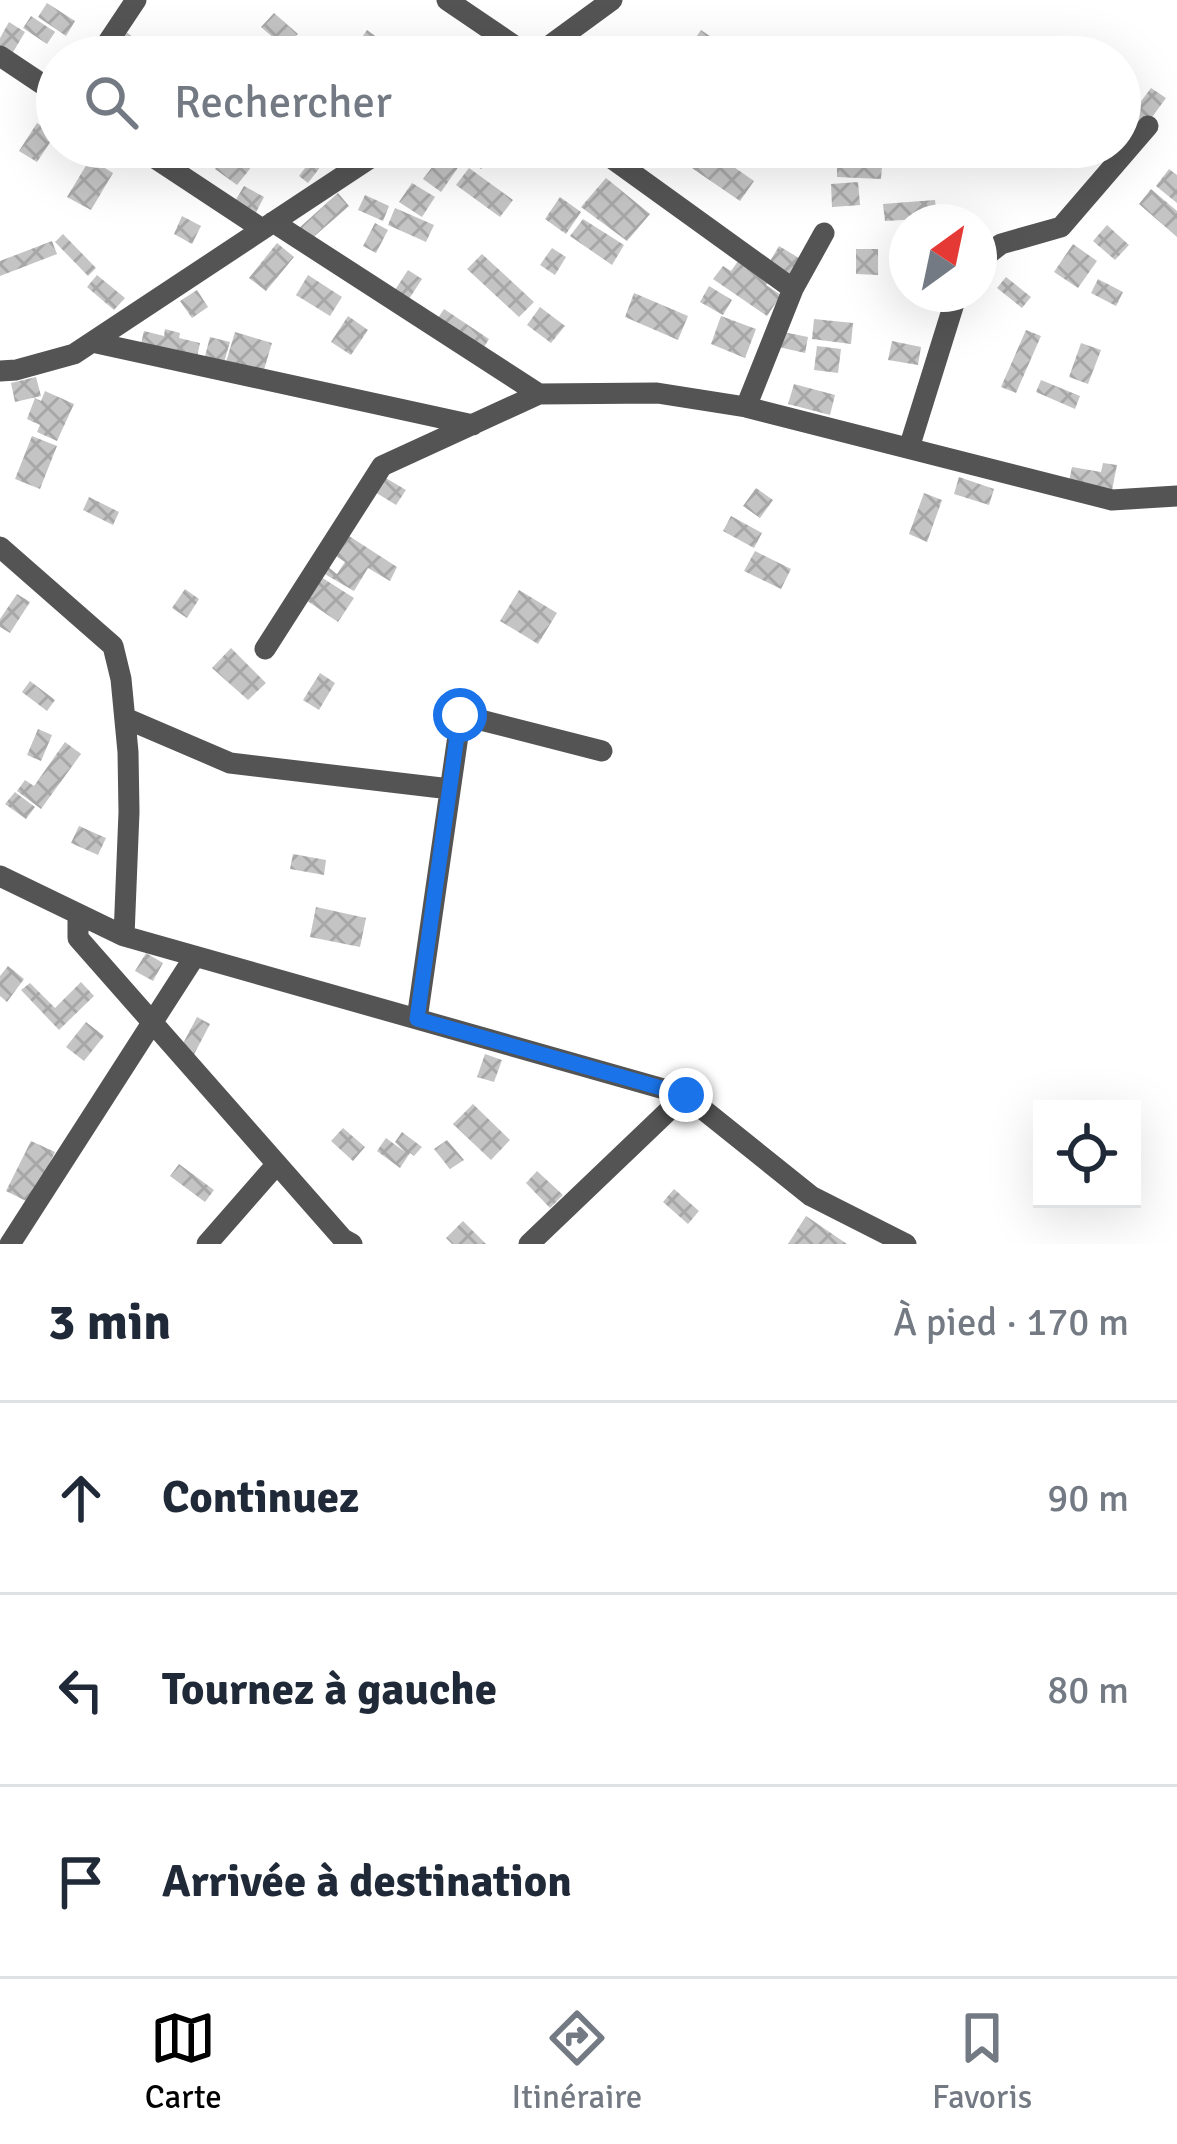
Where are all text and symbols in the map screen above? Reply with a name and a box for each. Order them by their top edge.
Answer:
search box [36,36,1141,168]
icon: search [78,69,144,135]
text: Rechercher [174,75,392,130]
north arrow [889,204,997,312]
route start [433,688,487,742]
route end [659,1068,713,1122]
map controls [1033,1100,1141,1208]
button: locate [1033,1100,1141,1208]
text: 3 min [48,1291,171,1354]
text: À pied · 170 m [893,1298,1129,1346]
icon: ahead [48,1465,114,1531]
text: Continuez [162,1470,359,1525]
text: 90 m [1047,1474,1129,1522]
icon: left [48,1657,114,1723]
text: Tournez à gauche [162,1662,497,1717]
text: 80 m [1047,1666,1129,1714]
icon: arrive [48,1849,114,1915]
text: Arrivée à destination [162,1854,572,1909]
tab: Carte [145,2005,222,2118]
tab: Itinéraire [512,2005,642,2118]
tab: Favoris [932,2005,1032,2118]

